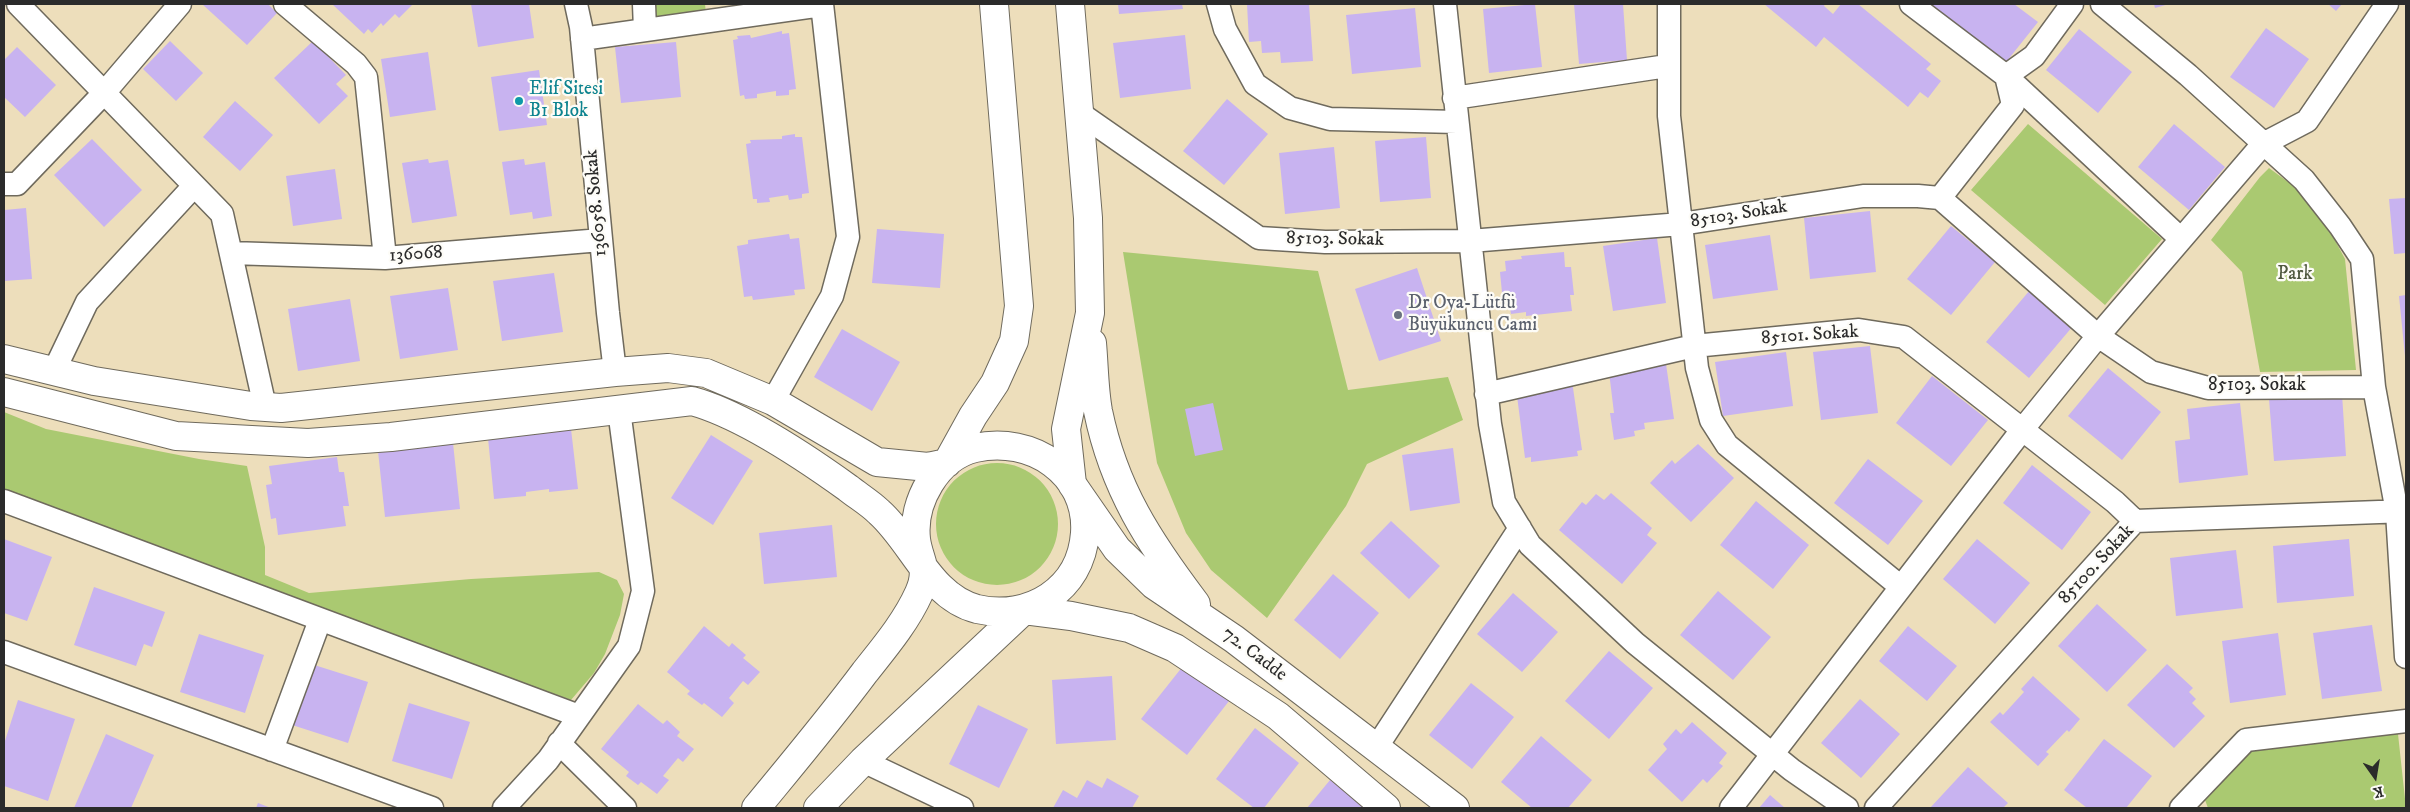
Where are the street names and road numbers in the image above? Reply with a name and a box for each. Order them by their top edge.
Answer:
street label: 136058. Sokak [581,148,613,258]
street label: 85103. Sokak [1689,196,1789,234]
street label: 85103. Sokak [1286,228,1384,252]
street label: 136068 [388,242,444,268]
street label: 85101. Sokak [1761,321,1859,351]
street label: 85103. Sokak [2208,375,2306,397]
street label: 85100. Sokak [2054,520,2140,610]
street label: 72. Cadde [1217,623,1291,687]

